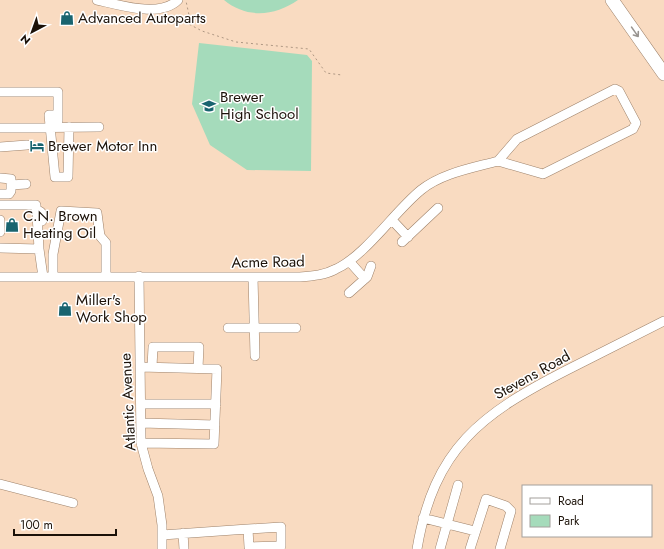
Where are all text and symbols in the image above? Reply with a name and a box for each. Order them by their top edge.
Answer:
place label: Advanced Autoparts [78,7,206,29]
shop icon: Advanced Autoparts [59,10,75,26]
north arrow [12,12,52,52]
one-way arrow [630,26,639,37]
text: N [17,31,34,48]
place label: Brewer High School [220,86,299,125]
school or university icon: Brewer High School [201,98,217,114]
place label: Brewer Motor Inn [48,135,157,157]
hotel icon: Brewer Motor Inn [29,138,45,154]
place label: C.N. Brown Heating Oil [23,205,98,244]
shop icon: C.N. Brown Heating Oil [4,217,20,233]
street label: Acme Road [231,250,305,274]
place label: Miller's Work Shop [76,289,147,328]
shop icon: Miller's Work Shop [57,301,73,317]
street label: Stevens Road [490,345,574,405]
street label: Atlantic Avenue [114,352,142,451]
legend [522,485,652,537]
text: Road [558,492,584,510]
scale bar [14,511,116,537]
text: Park [558,512,580,530]
text: 100 m [20,516,53,534]

